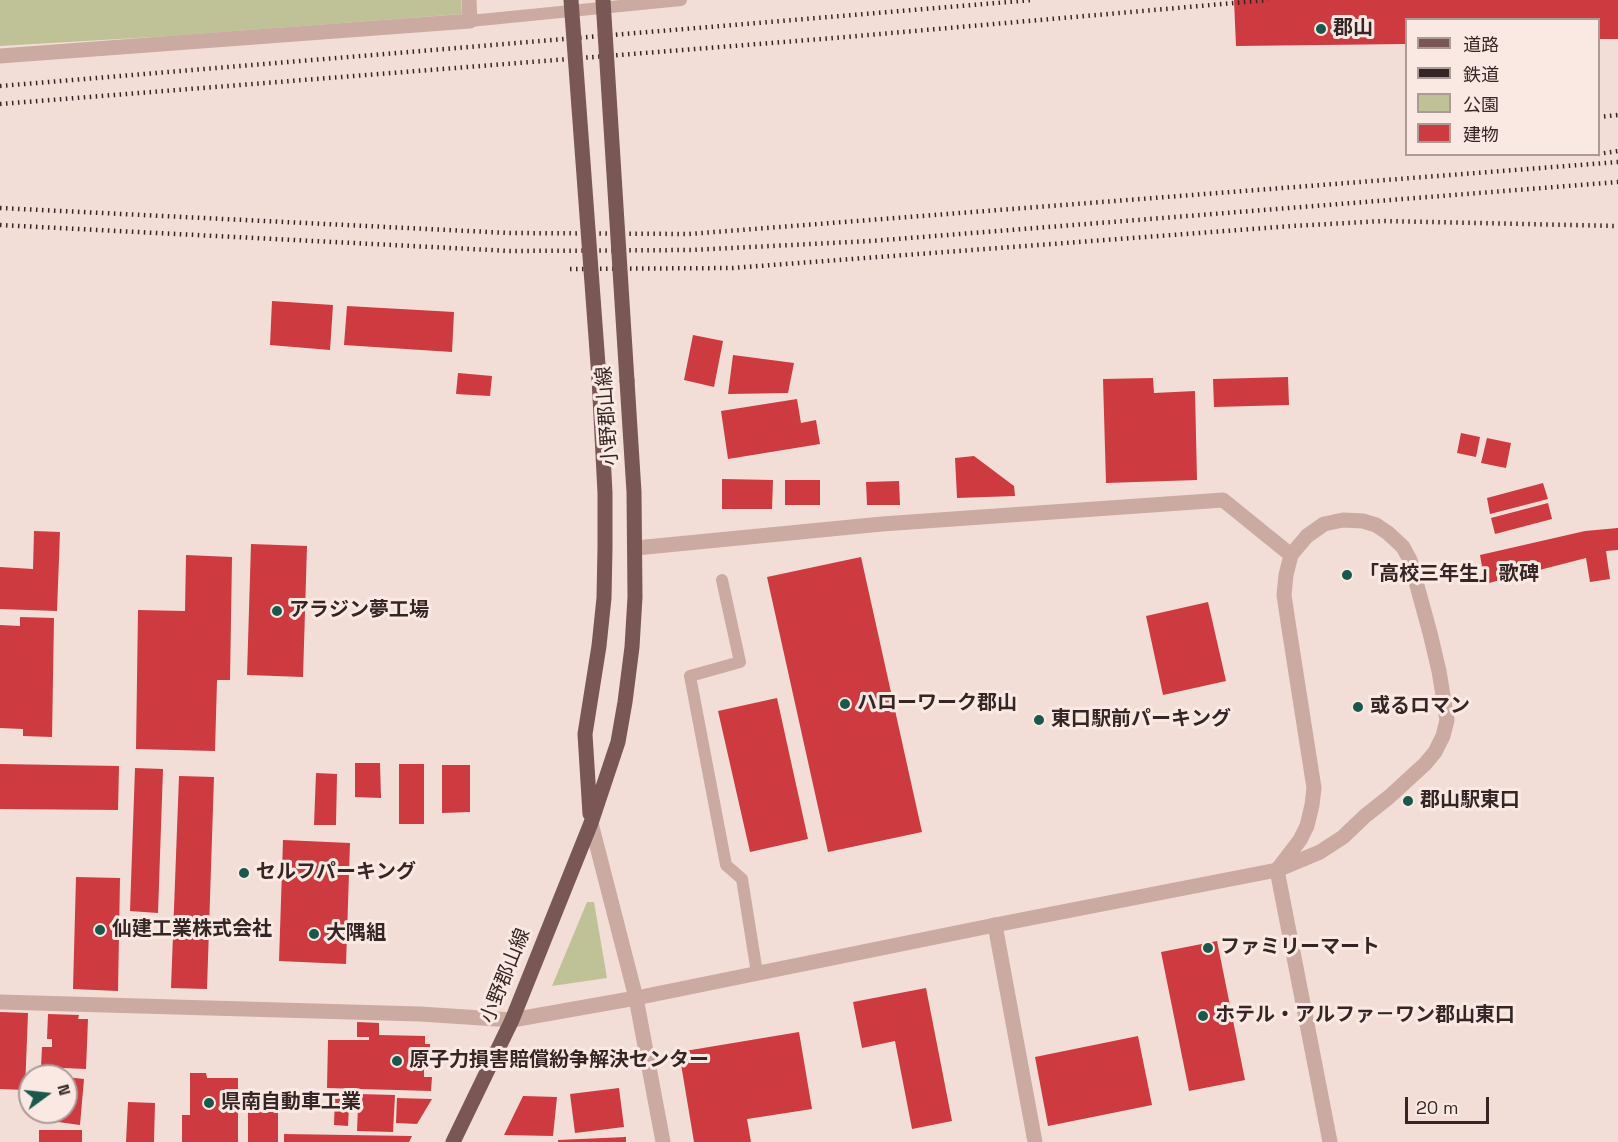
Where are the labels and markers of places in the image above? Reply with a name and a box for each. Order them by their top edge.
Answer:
place label: 郡山 [1333,17,1373,41]
marker: 郡山 [1314,22,1328,36]
place label: 「高校三年生」歌碑 [1359,563,1539,587]
marker: 「高校三年生」歌碑 [1340,568,1354,582]
place label: アラジン夢工場 [289,599,429,623]
marker: アラジン夢工場 [270,604,284,618]
place label: ハローワーク郡山 [857,692,1017,716]
place label: 或るロマン [1370,695,1470,719]
marker: ハローワーク郡山 [838,697,852,711]
marker: 或るロマン [1351,700,1365,714]
place label: 東口駅前パーキング [1051,708,1231,732]
marker: 東口駅前パーキング [1032,713,1046,727]
place label: 郡山駅東口 [1420,789,1520,813]
marker: 郡山駅東口 [1401,794,1415,808]
place label: セルフパーキング [256,861,416,885]
marker: セルフパーキング [237,866,251,880]
place label: 仙建工業株式会社 [112,918,272,942]
place label: 大隅組 [326,922,386,946]
marker: 仙建工業株式会社 [93,923,107,937]
marker: 大隅組 [307,927,321,941]
place label: ファミリーマート [1220,936,1380,960]
marker: ファミリーマート [1201,941,1215,955]
place label: ホテル・アルファ－ワン郡山東口 [1215,1004,1515,1028]
marker: ホテル・アルファ－ワン郡山東口 [1196,1009,1210,1023]
place label: 原子力損害賠償紛争解決センター [409,1049,709,1073]
marker: 原子力損害賠償紛争解決センター [390,1054,404,1068]
place label: 県南自動車工業 [221,1091,361,1115]
marker: 県南自動車工業 [202,1096,216,1110]

